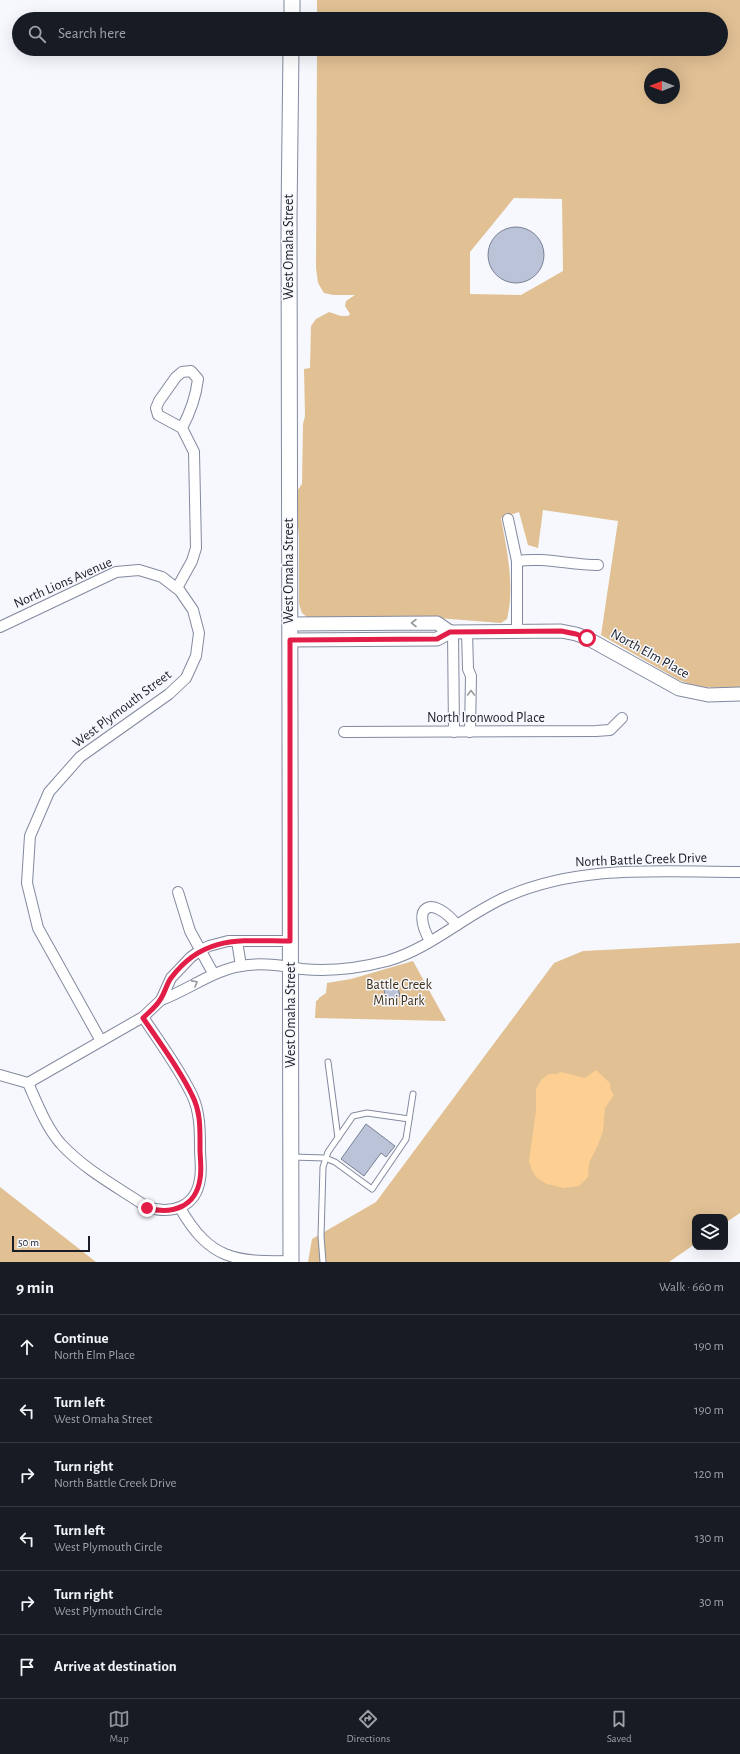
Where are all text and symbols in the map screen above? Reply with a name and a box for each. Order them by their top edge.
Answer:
search box [12,12,728,56]
icon: search [26,23,48,45]
text: Search here [58,26,126,41]
north arrow [644,68,680,104]
street label: West Omaha Street [282,194,296,300]
street label: West Omaha Street [282,518,296,624]
street label: North Lions Avenue [12,555,114,611]
one-way arrow [411,619,417,627]
street label: North Elm Place [608,627,692,681]
route start [578,629,596,647]
street label: West Plymouth Street [70,667,174,750]
one-way arrow [467,690,475,696]
street label: North Ironwood Place [427,711,545,725]
street label: North Battle Creek Drive [575,851,707,869]
street label: West Omaha Street [284,962,298,1068]
park label: Battle Creek Mini Park [366,978,433,1008]
one-way arrow [191,980,198,987]
route end [138,1199,156,1217]
map controls [692,1214,728,1250]
button: layers [692,1214,728,1250]
scale bar [12,1234,90,1253]
text: 50 m [18,1237,39,1248]
text: 9 min [16,1279,54,1296]
text: Walk · 660 m [659,1281,724,1294]
text: Continue [54,1331,109,1346]
icon: ahead [16,1336,38,1358]
text: 190 m [694,1340,724,1353]
text: North Elm Place [54,1349,135,1362]
text: Turn left [54,1395,105,1410]
icon: left [16,1400,38,1422]
text: 190 m [694,1404,724,1417]
text: West Omaha Street [54,1413,152,1426]
text: Turn right [54,1459,113,1474]
icon: right [16,1464,38,1486]
text: 120 m [694,1468,724,1481]
text: North Battle Creek Drive [54,1477,177,1490]
text: Turn left [54,1523,105,1538]
icon: left [16,1528,38,1550]
text: 130 m [695,1532,724,1545]
text: West Plymouth Circle [54,1541,162,1554]
text: Turn right [54,1587,113,1602]
icon: right [16,1592,38,1614]
text: 30 m [699,1596,724,1609]
text: West Plymouth Circle [54,1605,162,1618]
icon: arrive [16,1656,38,1678]
text: Arrive at destination [54,1659,177,1674]
tab: Map [108,1708,130,1745]
tab: Directions [346,1708,390,1745]
tab: Saved [607,1708,632,1745]

